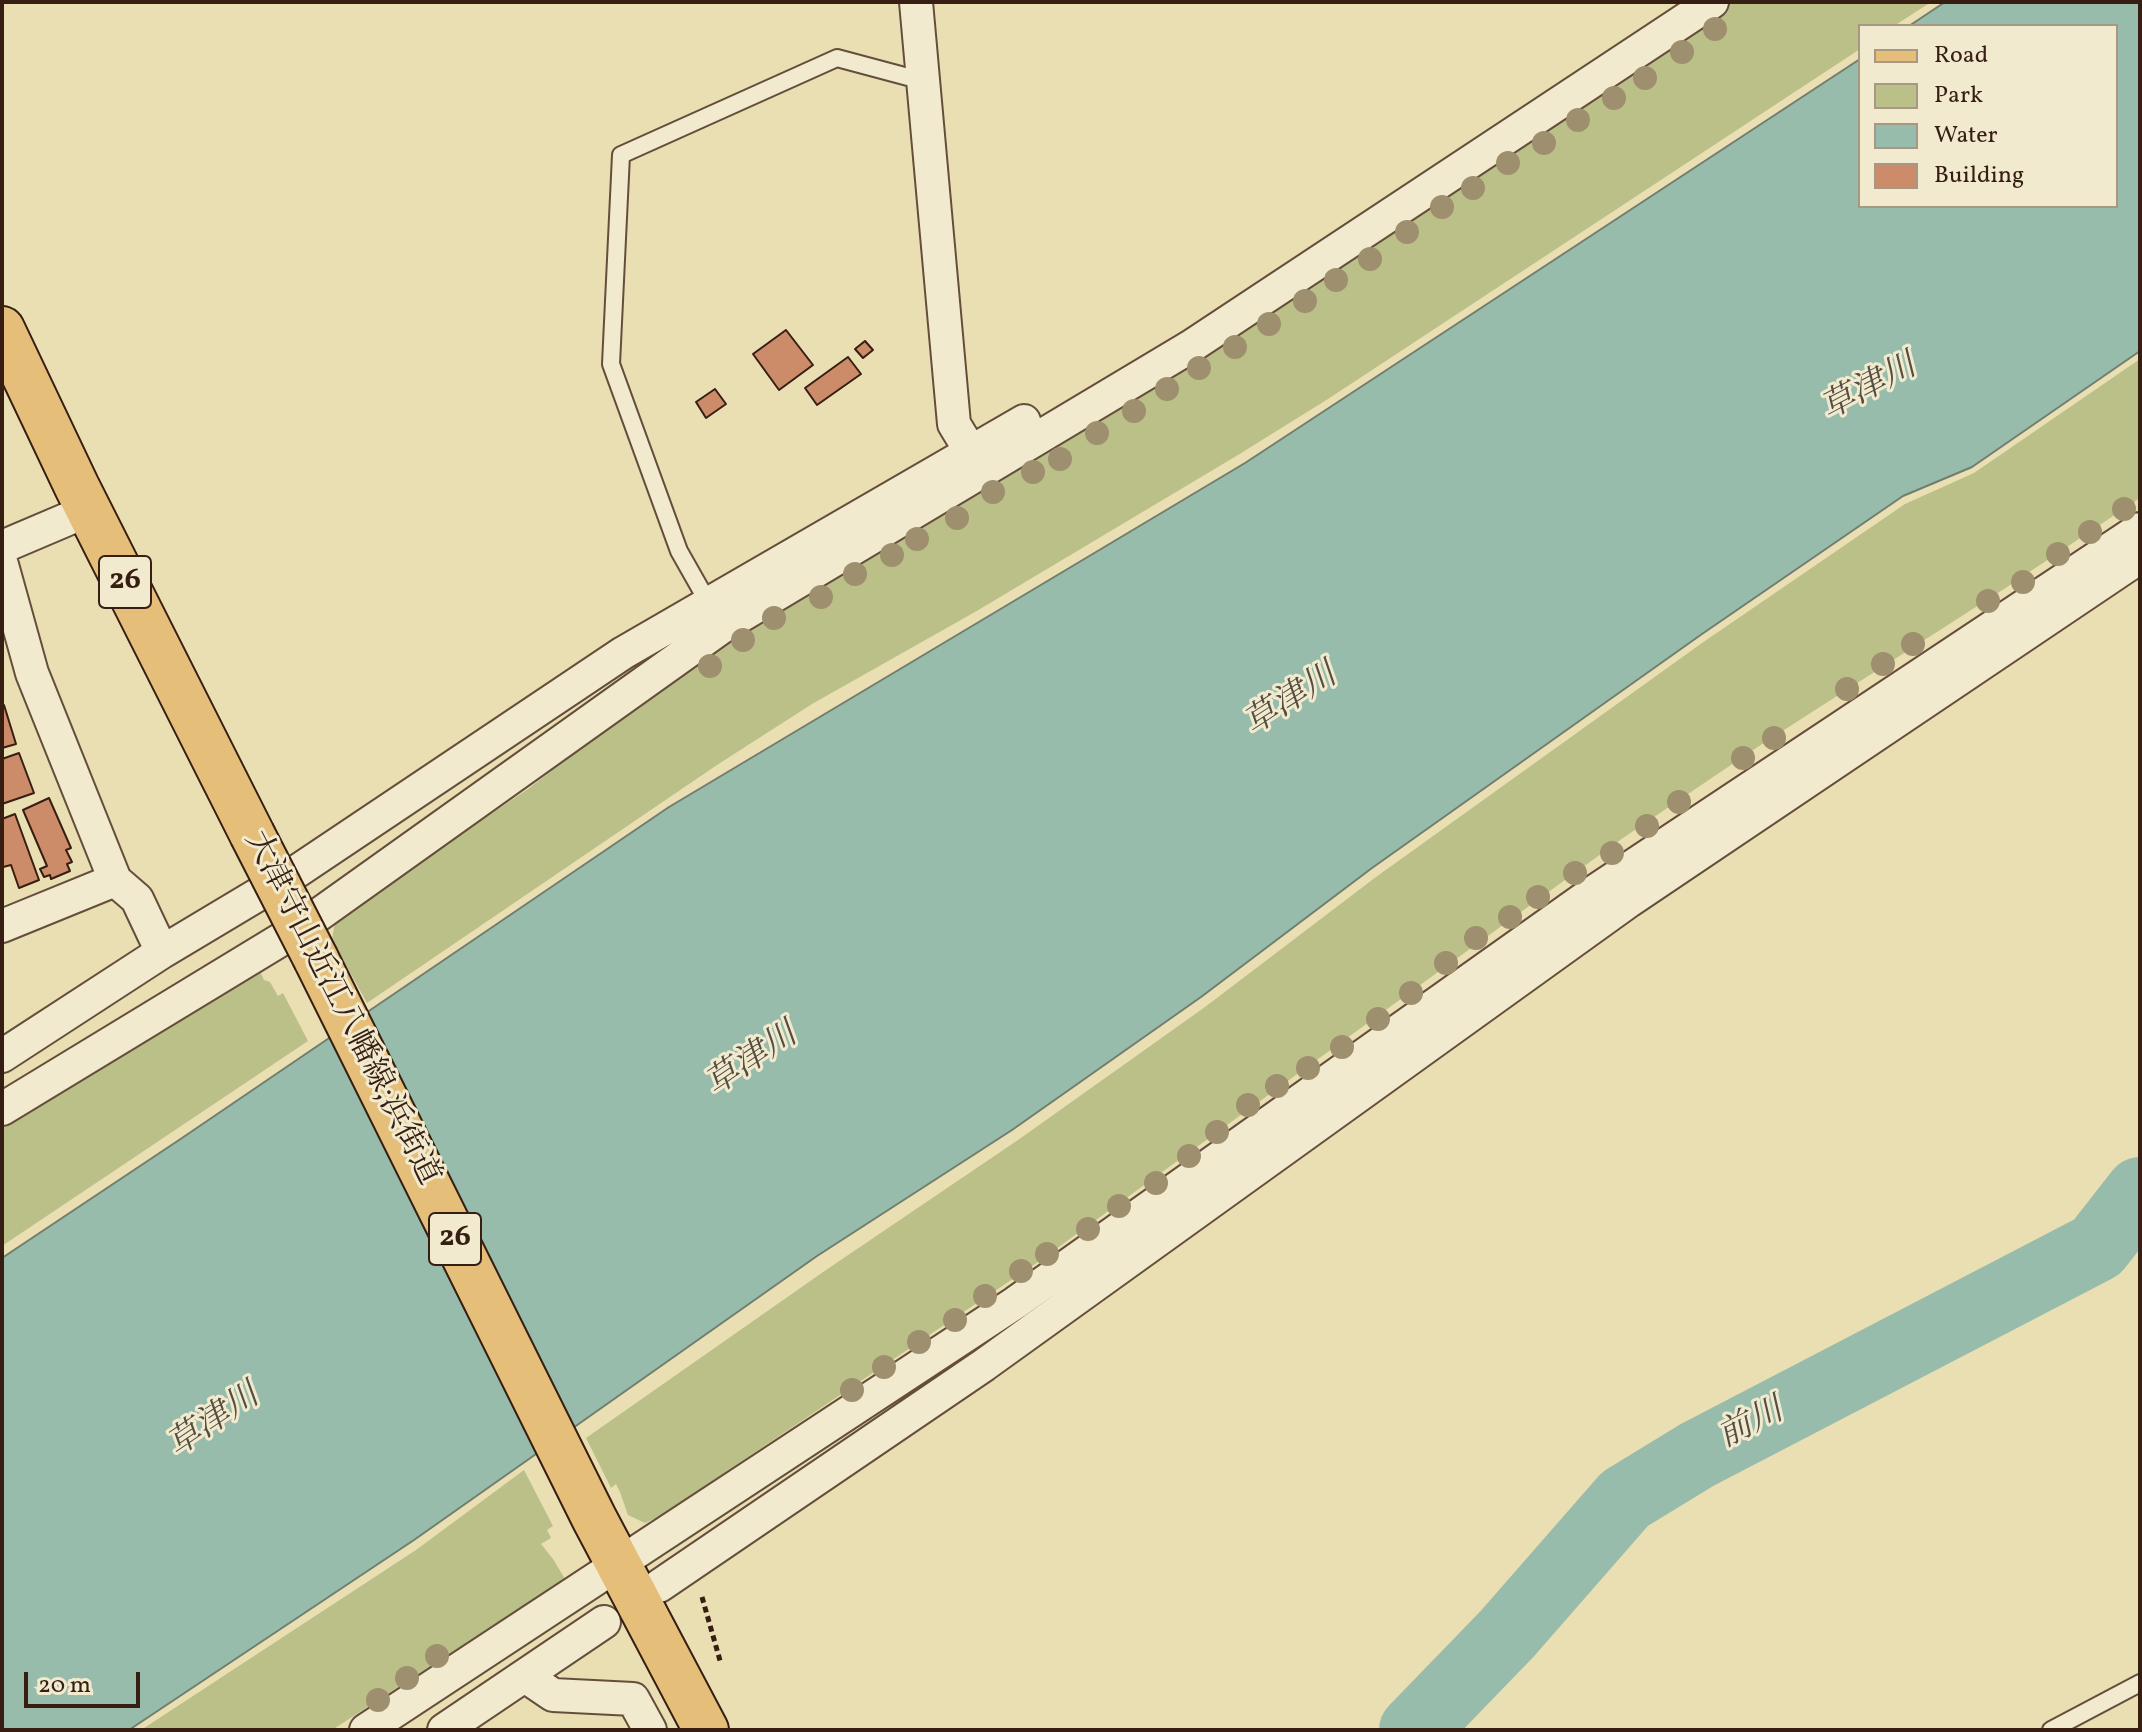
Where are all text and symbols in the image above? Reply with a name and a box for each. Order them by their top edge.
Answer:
legend [1858,24,2118,208]
text: Road [1934,39,1988,73]
text: Park [1934,79,1983,113]
text: Water [1934,119,1998,153]
text: Building [1934,159,2024,193]
water label: 草津川 [1815,348,1925,432]
road number: 26 [99,556,151,608]
water label: 草津川 [1238,657,1346,747]
street label: 大津守山近江八幡線;浜街道 [234,826,446,1192]
water label: 草津川 [699,1017,807,1107]
road number: 26 [429,1213,481,1265]
water label: 草津川 [161,1378,269,1468]
water label: 前川 [1712,1392,1792,1460]
scale bar [28,1656,144,1706]
text: 20 m [38,1669,91,1703]

